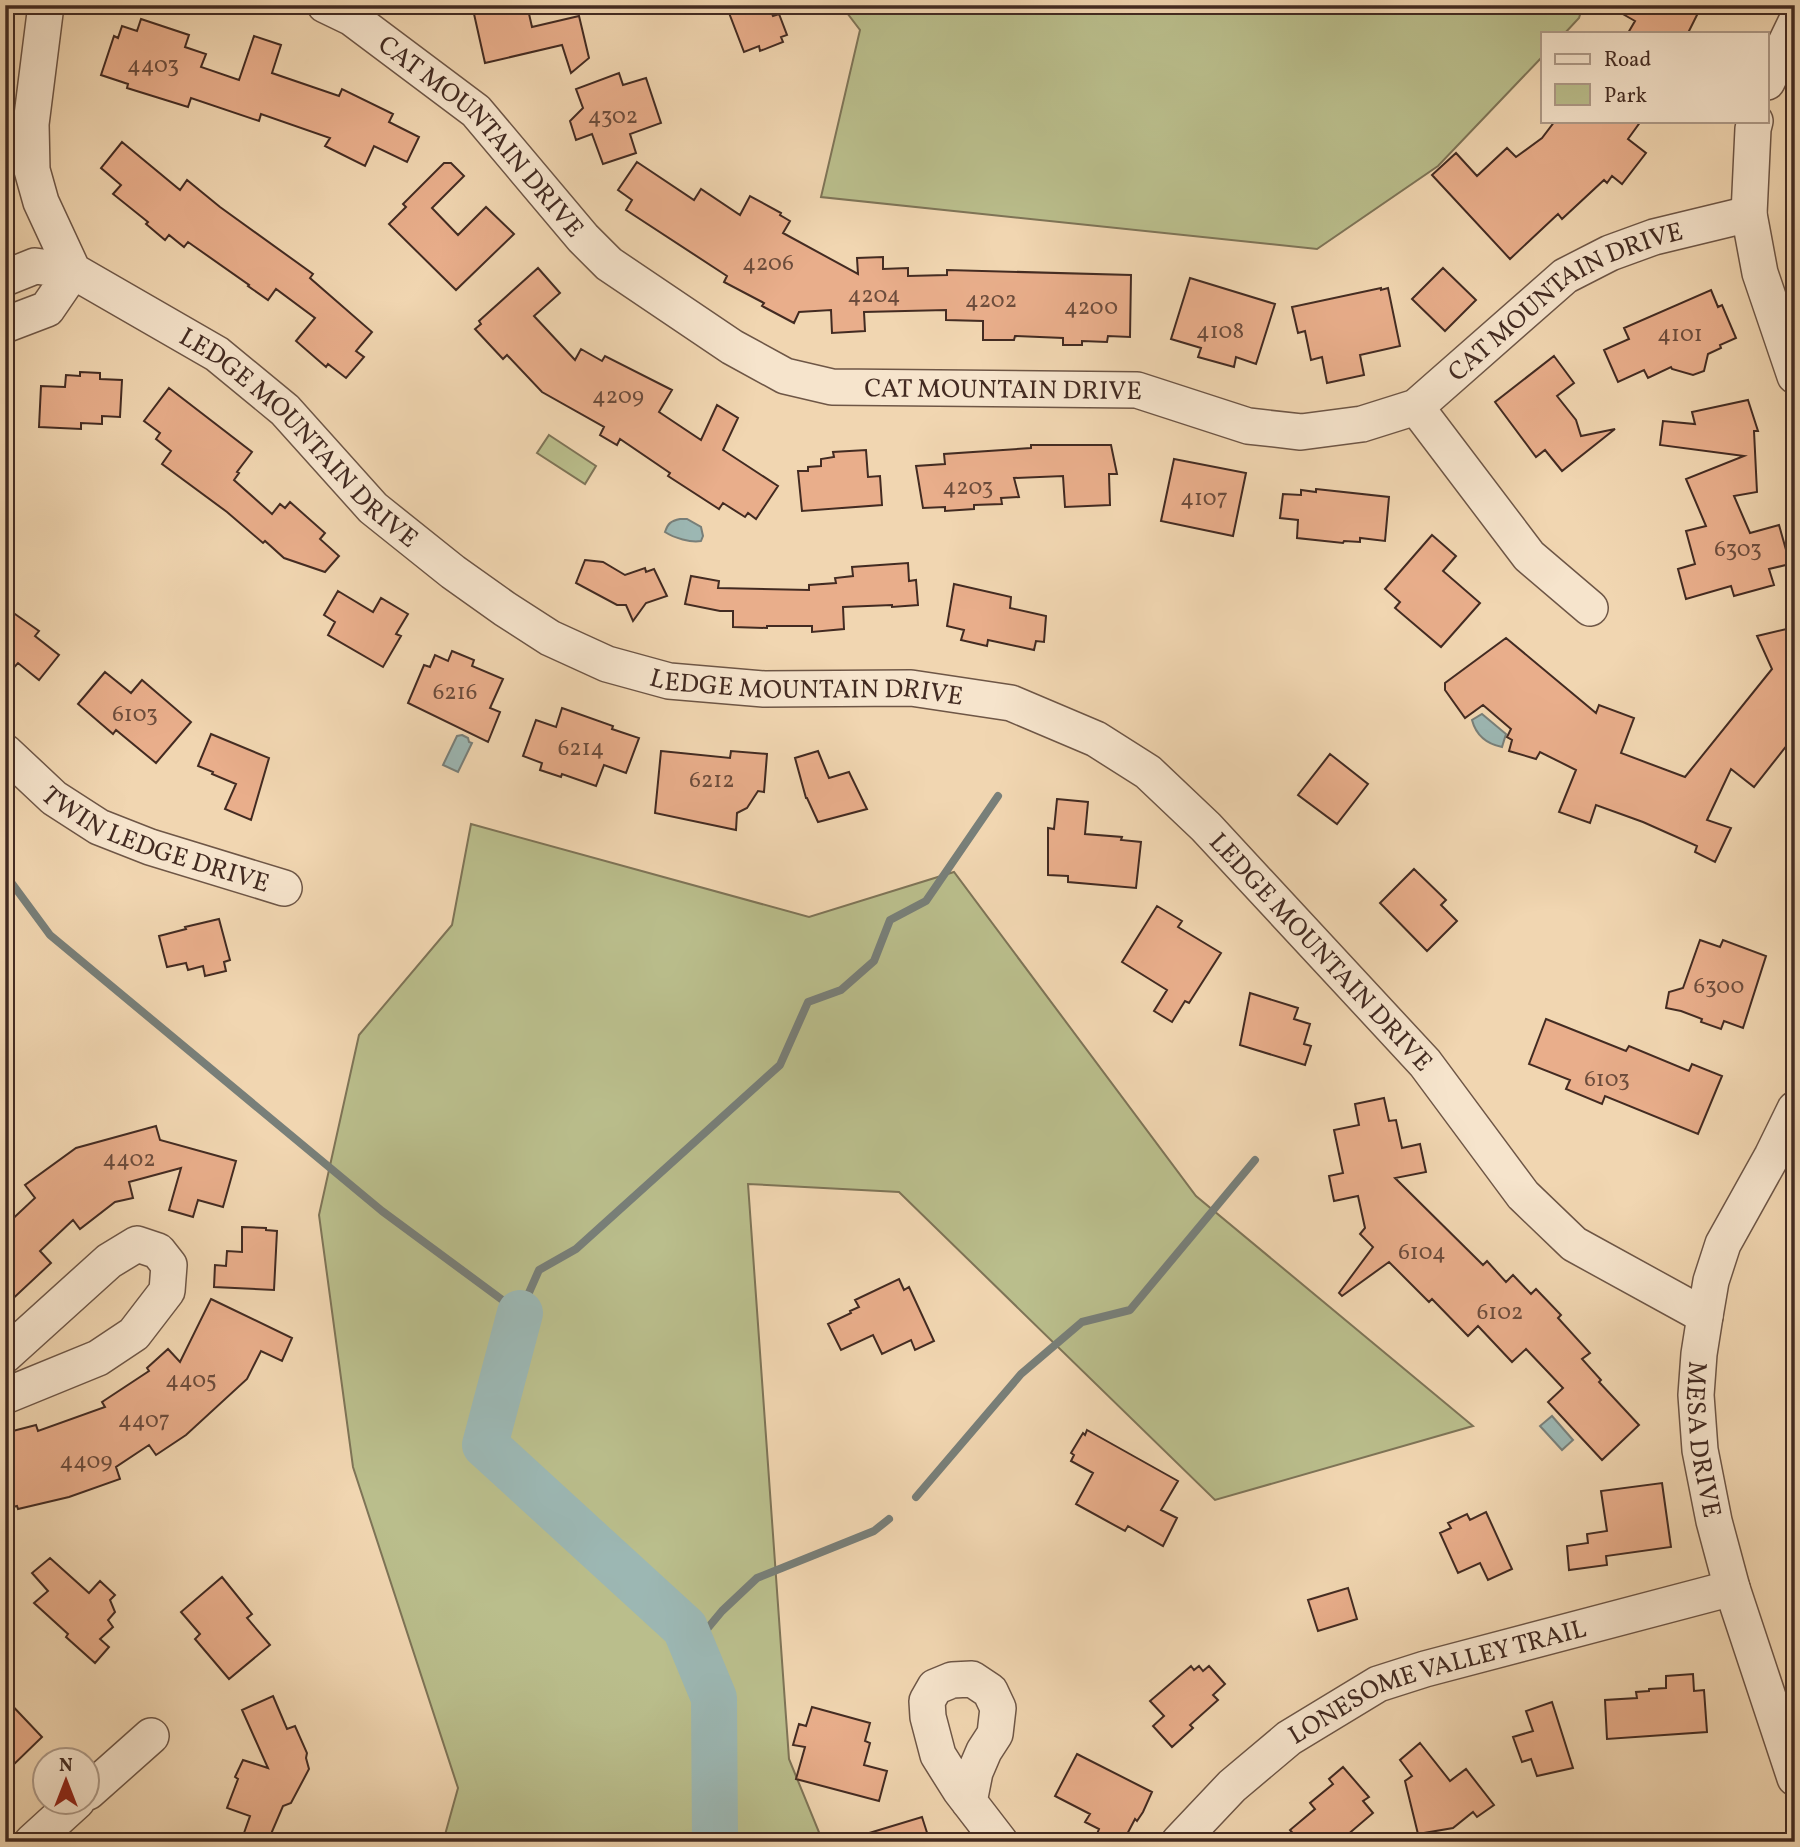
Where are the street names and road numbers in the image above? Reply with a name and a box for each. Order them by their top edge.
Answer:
street label: CAT MOUNTAIN DRIVE [370,28,591,246]
street label: CAT MOUNTAIN DRIVE [1441,215,1687,391]
street label: LEDGE MOUNTAIN DRIVE [172,320,425,557]
street label: CAT MOUNTAIN DRIVE [864,371,1142,410]
street label: LEDGE MOUNTAIN DRIVE [645,661,965,716]
street label: TWIN LEDGE DRIVE [32,779,273,902]
street label: LEDGE MOUNTAIN DRIVE [1200,825,1440,1080]
street label: MESA DRIVE [1676,1360,1729,1521]
street label: LONESOME VALLEY TRAIL [1282,1611,1591,1754]

